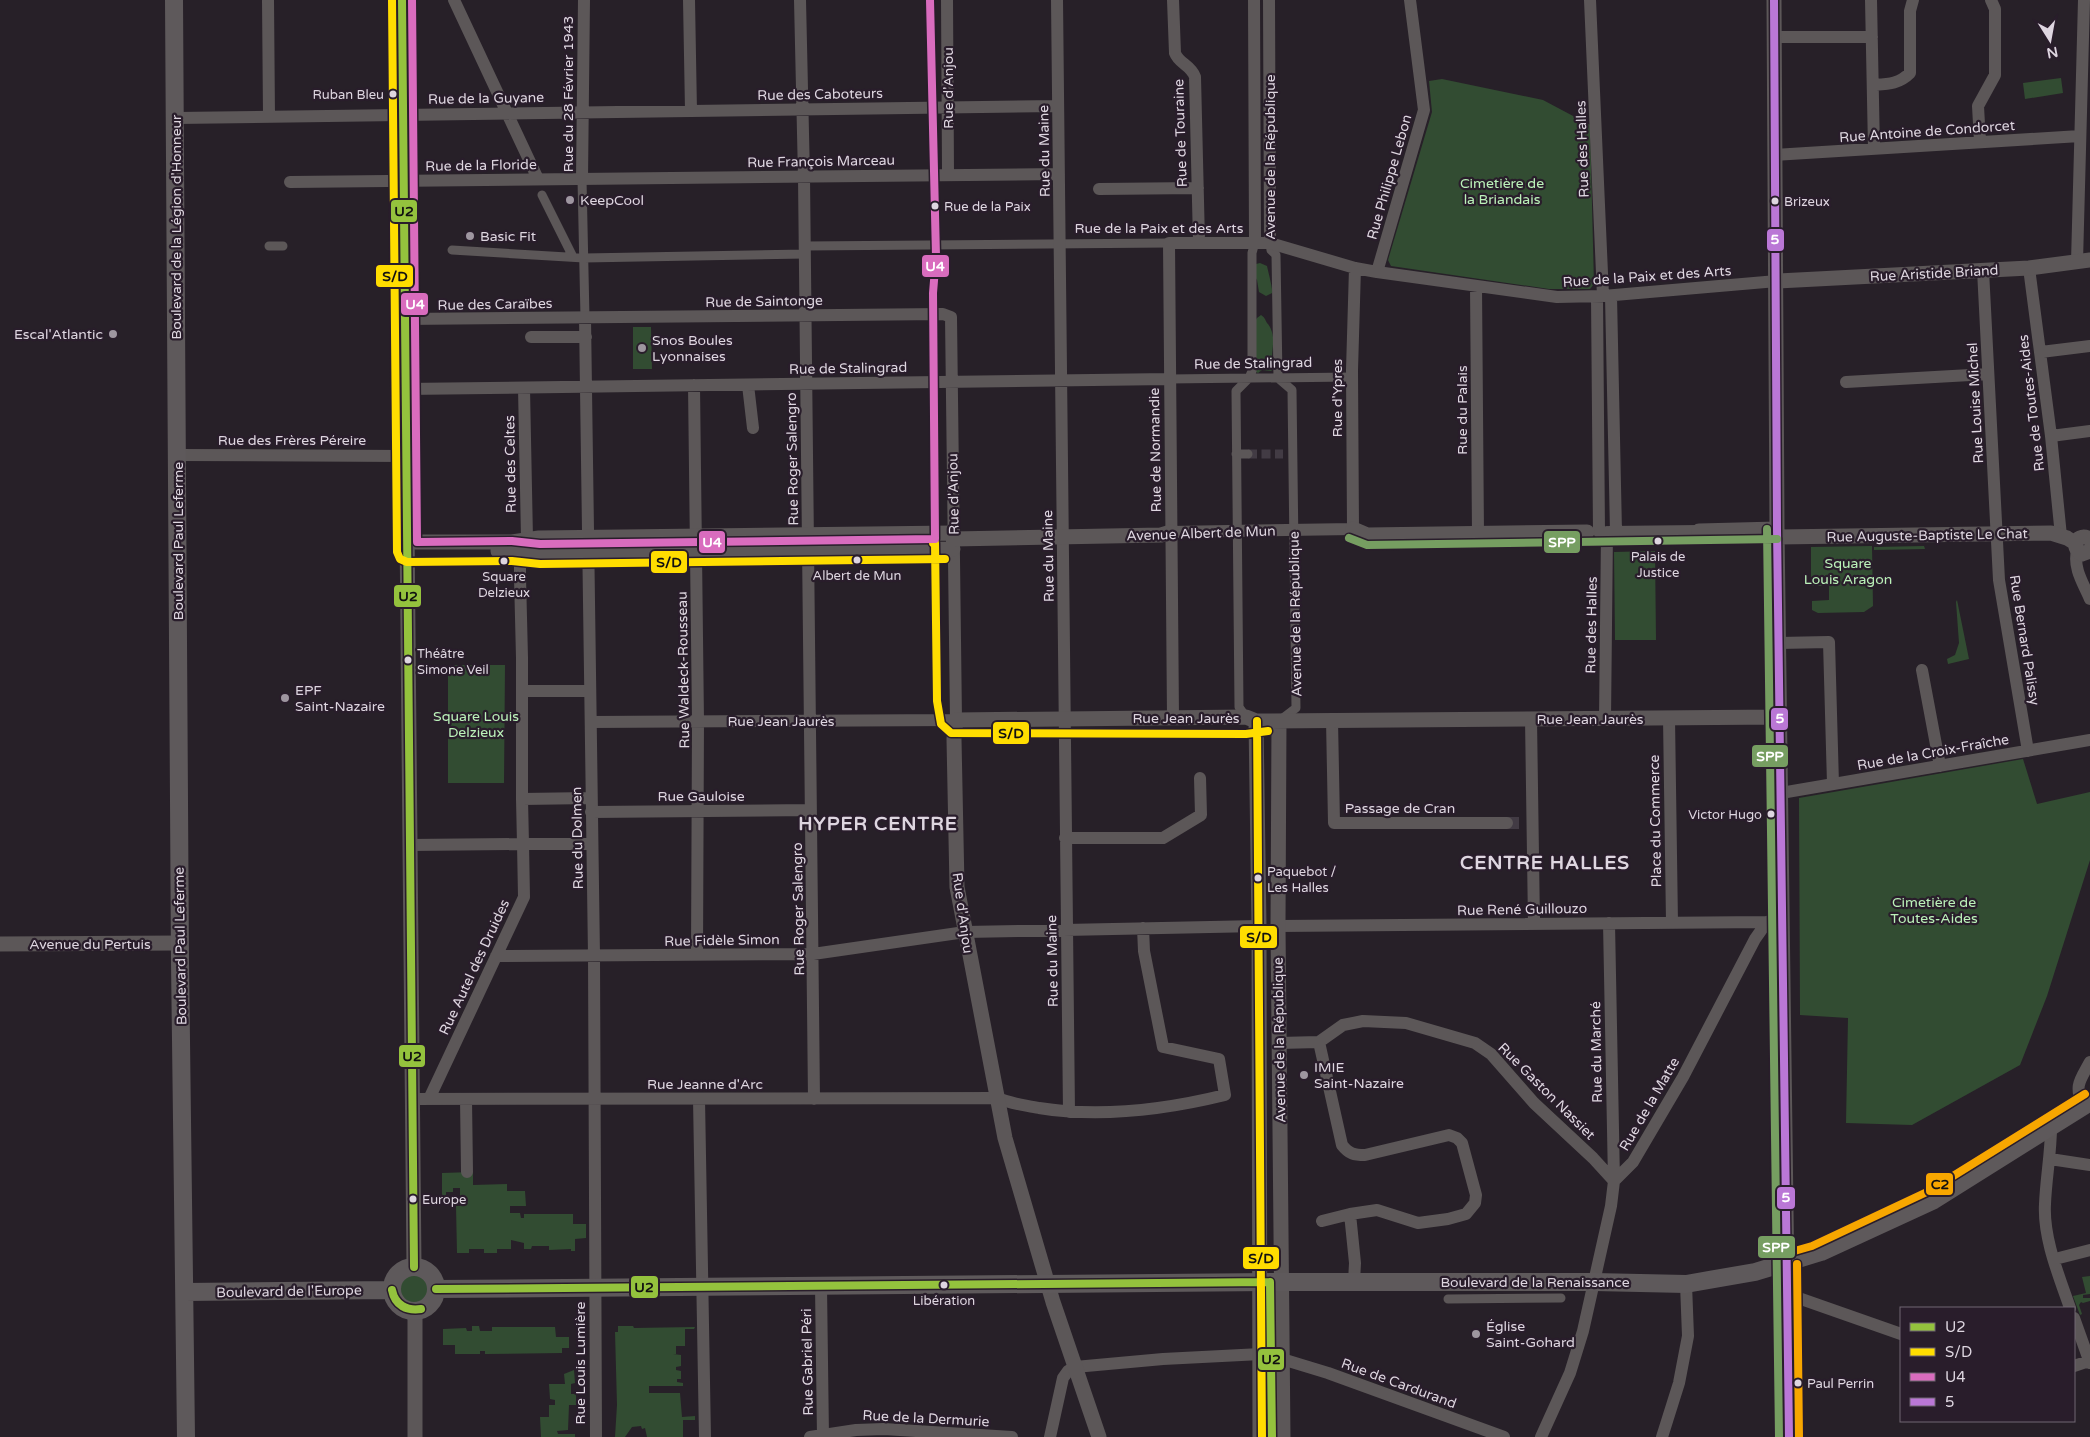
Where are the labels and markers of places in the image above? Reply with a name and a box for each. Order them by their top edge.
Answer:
place label: Ruban Bleu [313,87,384,103]
marker: Ruban Bleu [388,89,398,99]
place label: KeepCool [580,192,644,209]
marker: KeepCool [564,194,576,206]
place label: Brizeux [1784,194,1830,210]
marker: Brizeux [1770,196,1780,206]
place label: Rue de la Paix [944,199,1031,215]
marker: Rue de la Paix [930,201,940,211]
place label: Basic Fit [480,228,537,245]
marker: Basic Fit [464,230,476,242]
place label: Escal'Atlantic [14,326,103,343]
marker: Escal'Atlantic [107,328,119,340]
place label: Snos Boules Lyonnaises [652,332,733,365]
marker: Snos Boules Lyonnaises [636,342,648,354]
marker: Palais de Justice [1653,536,1663,546]
place label: Palais de Justice [1631,549,1685,581]
marker: Albert de Mun [852,555,862,565]
marker: Square Delzieux [499,556,509,566]
place label: Albert de Mun [813,568,901,584]
place label: Square Delzieux [478,569,530,601]
place label: Théâtre Simone Veil [417,646,489,678]
marker: Théâtre Simone Veil [403,655,413,665]
place label: EPF Saint-Nazaire [295,682,385,715]
marker: EPF Saint-Nazaire [279,692,291,704]
place label: Victor Hugo [1688,807,1762,823]
marker: Victor Hugo [1766,809,1776,819]
place label: Paquebot / Les Halles [1267,864,1337,896]
marker: Paquebot / Les Halles [1253,873,1263,883]
place label: IMIE Saint-Nazaire [1314,1059,1404,1092]
marker: IMIE Saint-Nazaire [1298,1069,1310,1081]
place label: Europe [422,1192,466,1208]
marker: Europe [408,1194,418,1204]
marker: Libération [939,1280,949,1290]
place label: Libération [913,1293,975,1309]
place label: Église Saint-Gohard [1486,1318,1575,1351]
marker: Église Saint-Gohard [1470,1328,1482,1340]
place label: Paul Perrin [1807,1376,1874,1392]
marker: Paul Perrin [1793,1378,1803,1388]

